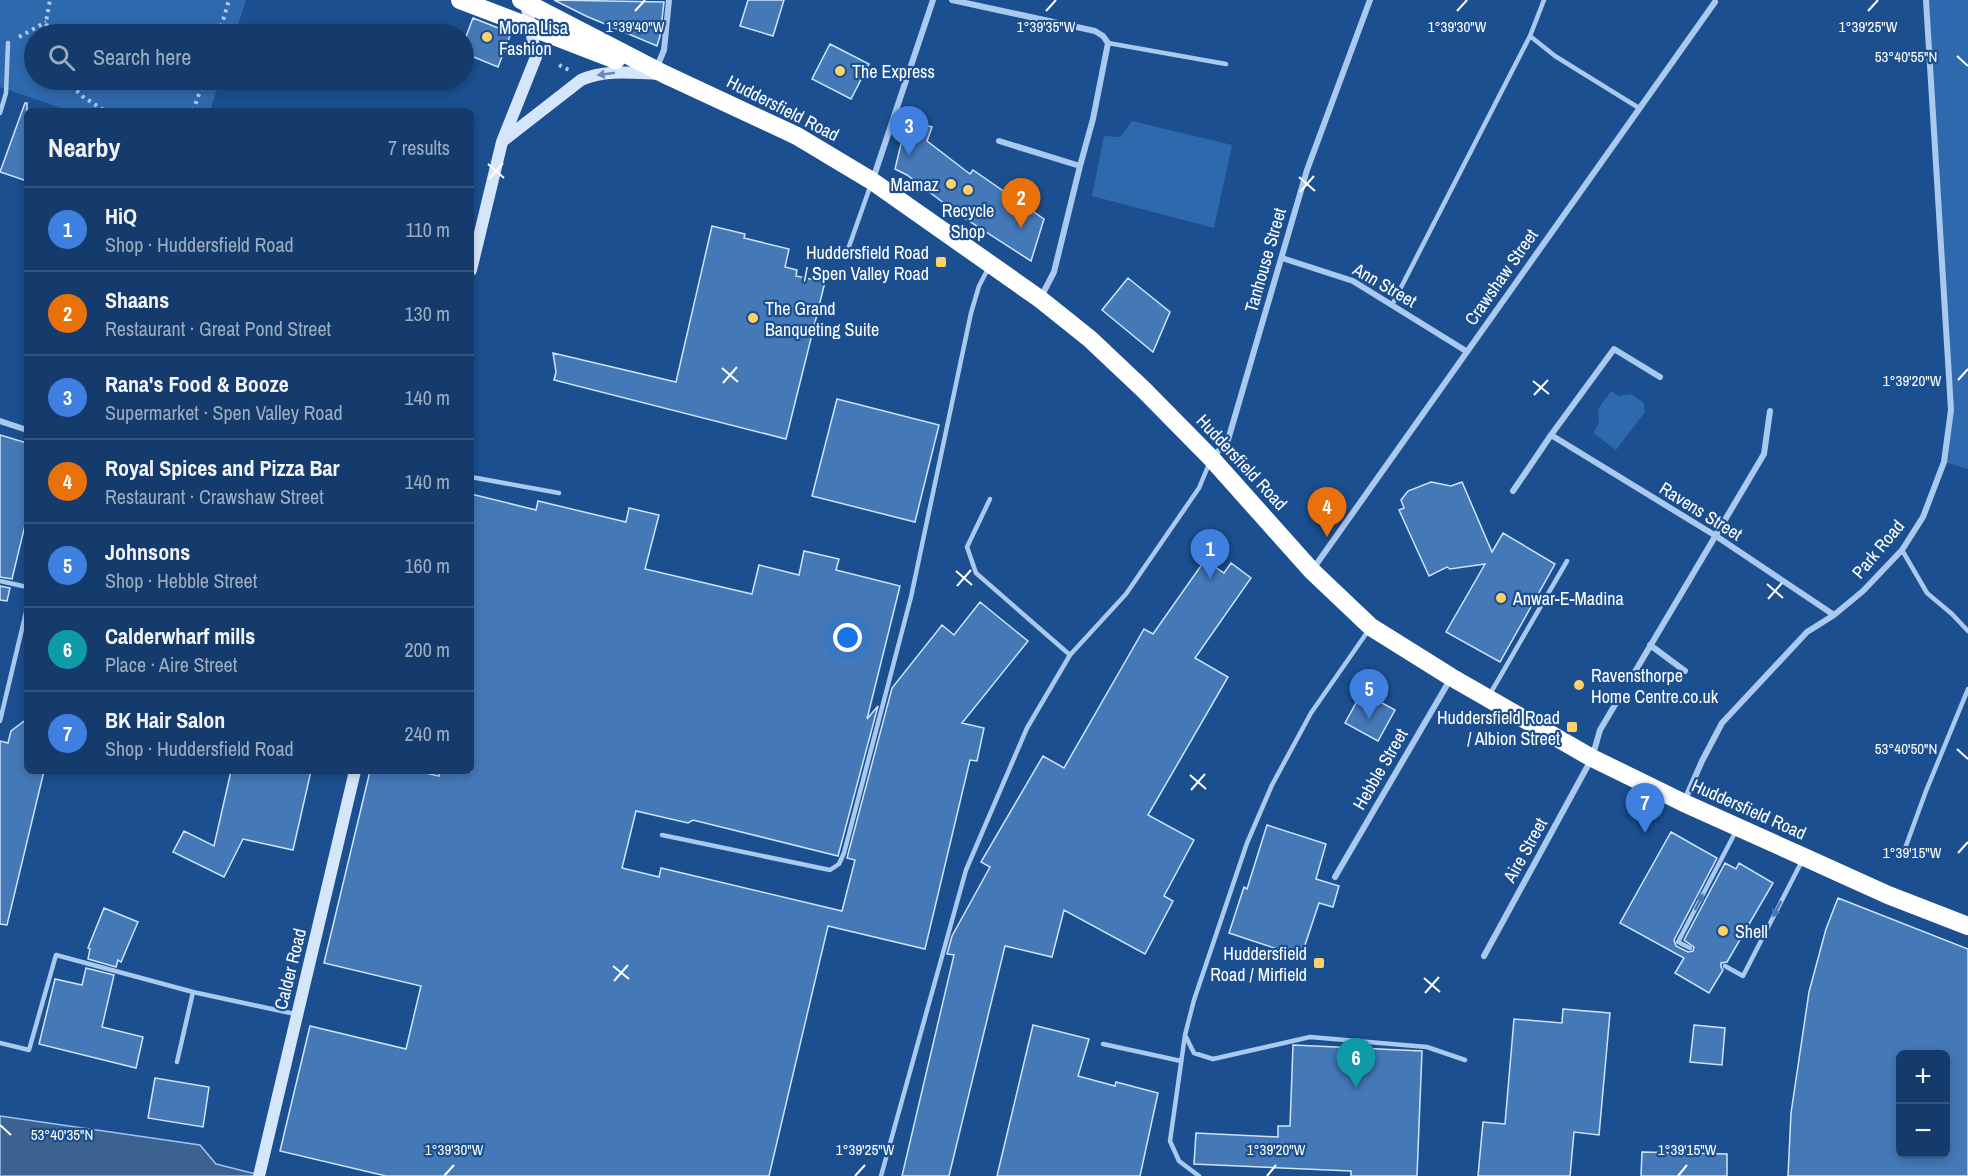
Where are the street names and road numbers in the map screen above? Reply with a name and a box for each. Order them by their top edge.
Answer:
street label: Huddersfield Road [722,69,844,147]
street label: Tanhouse Street [1238,205,1292,315]
street label: Crawshaw Street [1459,224,1543,330]
street label: Ann Street [1348,256,1421,313]
street label: Huddersfield Road [1191,408,1293,516]
street label: Ravens Street [1655,476,1747,546]
street label: Park Road [1846,514,1910,584]
street label: Hebble Street [1347,724,1413,814]
street label: Huddersfield Road [1688,773,1810,845]
street label: Aire Street [1496,813,1553,888]
street label: Calder Road [268,926,312,1012]

